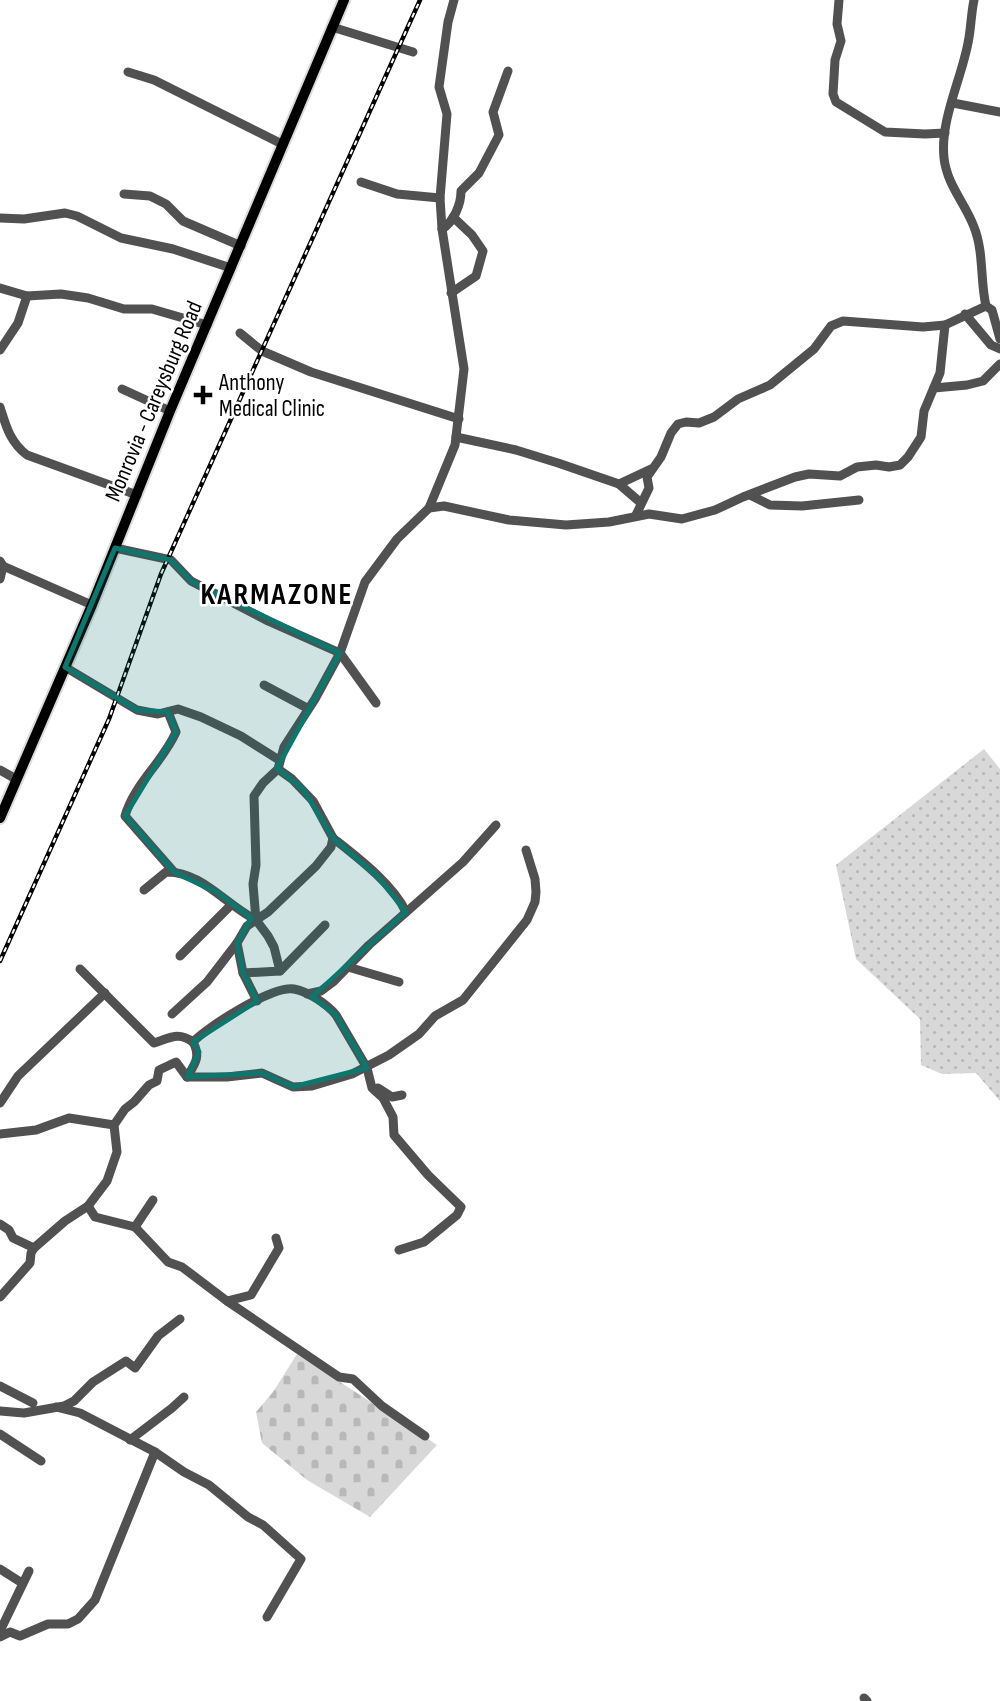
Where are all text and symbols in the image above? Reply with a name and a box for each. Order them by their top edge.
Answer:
street label: Monrovia - Careysburg Road [99,297,209,506]
place label: Anthony Medical Clinic [218,369,325,423]
marker: Anthony Medical Clinic [193,385,213,405]
district label: KARMAZONE [200,577,354,613]

